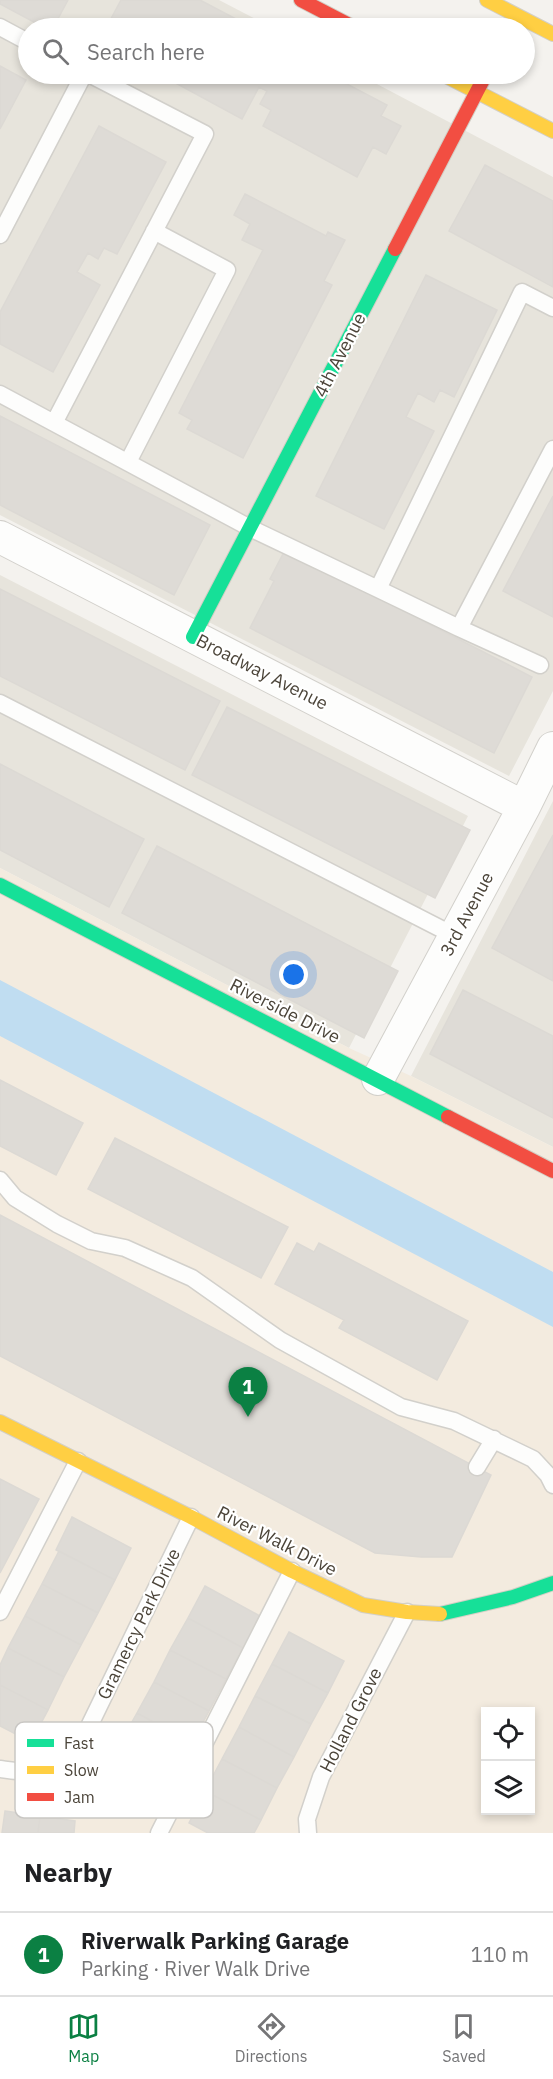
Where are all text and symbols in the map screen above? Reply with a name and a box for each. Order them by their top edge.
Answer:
search box [18,18,535,84]
icon: search [39,35,72,68]
text: Search here [87,37,205,66]
street label: 4th Avenue [308,309,371,401]
street label: Broadway Avenue [192,628,332,715]
street label: 3rd Avenue [435,868,498,960]
your location [279,960,308,989]
street label: Riverside Drive [226,973,344,1048]
pin: 1 [228,1368,268,1417]
street label: River Walk Drive [213,1500,341,1581]
street label: Gramercy Park Drive [92,1544,185,1703]
street label: Holland Grove [314,1663,387,1776]
map controls [481,1707,535,1815]
button: locate [481,1707,535,1761]
legend [15,1722,213,1818]
text: Fast [64,1733,94,1753]
text: Slow [64,1760,99,1780]
button: layers [481,1761,535,1815]
text: Jam [64,1787,95,1807]
text: Nearby [24,1855,112,1889]
text: Riverwalk Parking Garage [81,1926,349,1955]
text: 1 [38,1941,50,1968]
text: 110 m [471,1941,529,1968]
text: Parking · River Walk Drive [81,1955,310,1982]
tab: Map [67,2010,100,2066]
tab: Directions [235,2010,308,2066]
tab: Saved [442,2010,486,2066]

